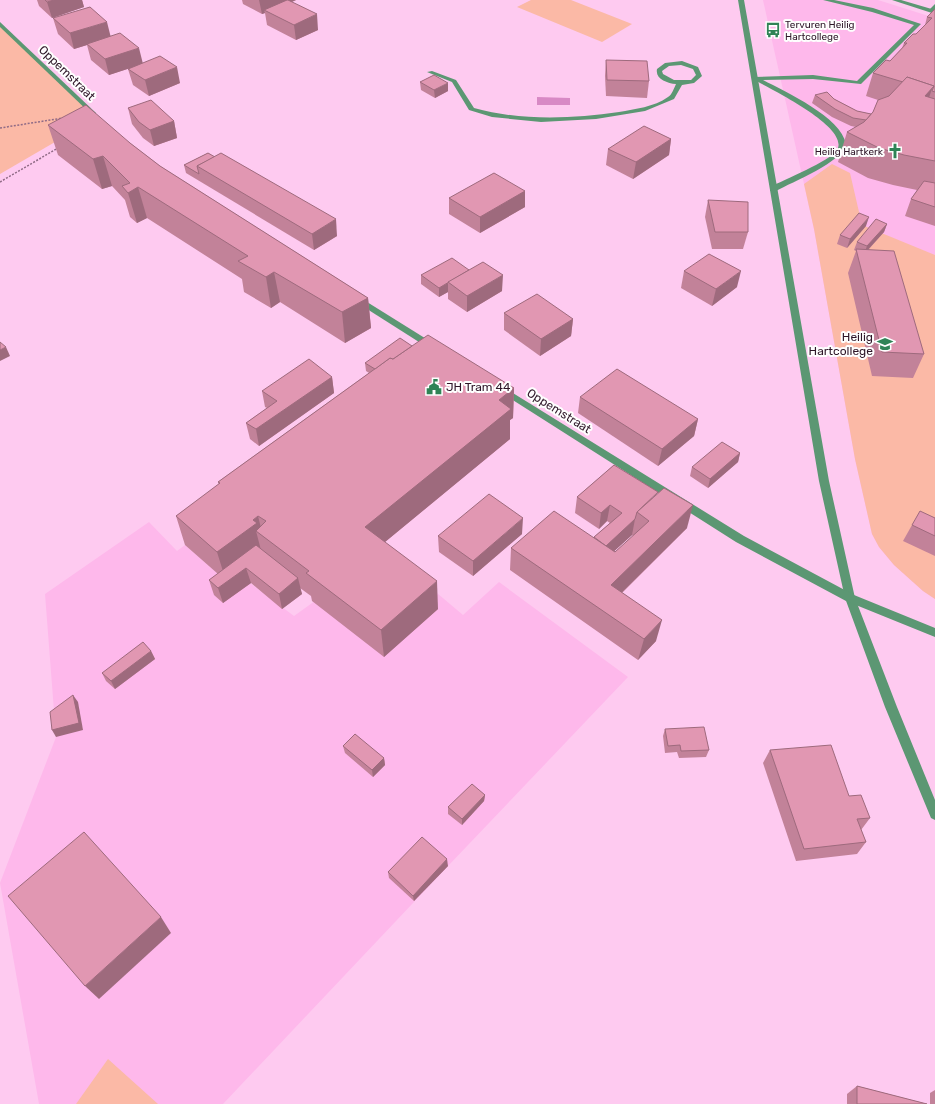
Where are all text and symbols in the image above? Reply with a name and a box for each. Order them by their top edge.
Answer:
place label: Tervuren Heilig Hartcollege [785,19,855,43]
bus stop icon: Tervuren Heilig Hartcollege [764,21,782,39]
street label: Oppemstraat [36,43,98,104]
church icon: Heilig Hartkerk [886,142,904,160]
place label: Heilig Hartkerk [815,146,884,158]
place label: Heilig Hartcollege [809,330,873,358]
school or university icon: Heilig Hartcollege [876,335,894,353]
public building icon: JH Tram 44 [425,378,443,396]
place label: JH Tram 44 [446,380,511,394]
street label: Oppemstraat [524,386,594,436]

